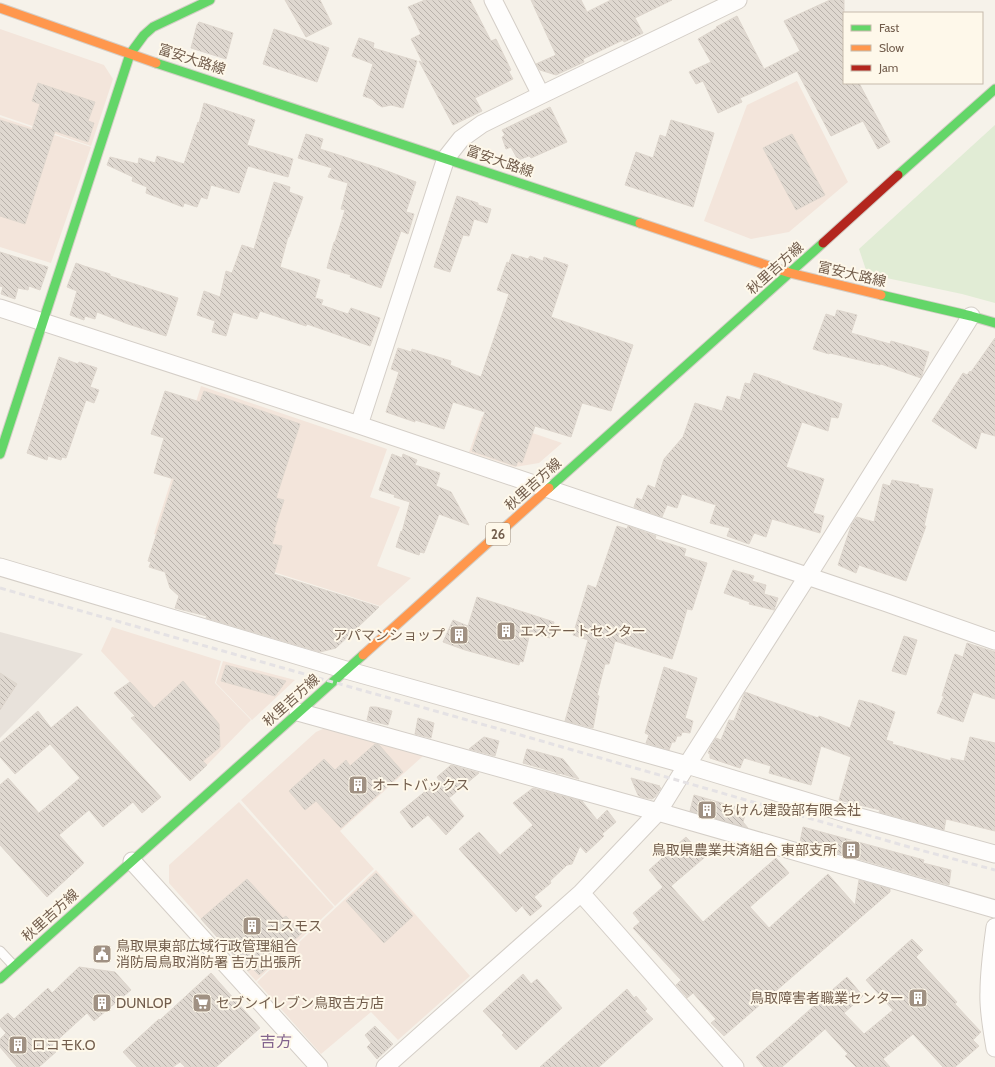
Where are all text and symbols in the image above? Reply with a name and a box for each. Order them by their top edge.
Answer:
legend [843,12,983,84]
text: Fast [879,20,899,35]
street label: 富安大路線 [156,40,228,78]
text: Slow [879,40,904,55]
text: Jam [878,60,898,75]
street label: 富安大路線 [464,141,536,181]
street label: 秋里吉方線 [743,238,807,298]
street label: 富安大路線 [816,257,888,291]
street label: 秋里吉方線 [501,454,565,514]
road number: 26 [486,523,510,545]
building icon: エステートセンター [495,620,517,642]
place label: エステートセンター [520,622,646,640]
building icon: アパマンショップ [448,624,470,646]
place label: アパマンショップ [333,626,445,644]
street label: 秋里吉方線 [259,670,323,730]
building icon: オートバックス [347,774,369,796]
place label: オートバックス [372,776,470,794]
building icon: ちけん建設部有限会社 [696,799,718,821]
place label: ちけん建設部有限会社 [721,801,861,819]
building icon: 鳥取県農業共済組合 東部支所 [840,839,862,861]
place label: 鳥取県農業共済組合 東部支所 [652,841,837,859]
street label: 秋里吉方線 [18,885,82,945]
building icon: コスモス [241,915,263,937]
place label: コスモス [266,917,322,935]
place label: 鳥取県東部広域行政管理組合 消防局鳥取消防署 吉方出張所 [116,937,301,971]
public building icon: 鳥取県東部広域行政管理組合 消防局鳥取消防署 吉方出張所 [91,943,113,965]
building icon: 鳥取障害者職業センター [907,987,929,1009]
place label: 鳥取障害者職業センター [750,989,904,1007]
building icon: DUNLOP [91,992,113,1014]
supermarket icon: セブンイレブン鳥取吉方店 [191,992,213,1014]
place label: DUNLOP [116,994,172,1012]
place label: セブンイレブン鳥取吉方店 [216,994,384,1012]
district label: 吉方 [260,1032,292,1051]
building icon: ロコモK.O [7,1034,29,1056]
place label: ロコモK.O [32,1036,96,1054]

